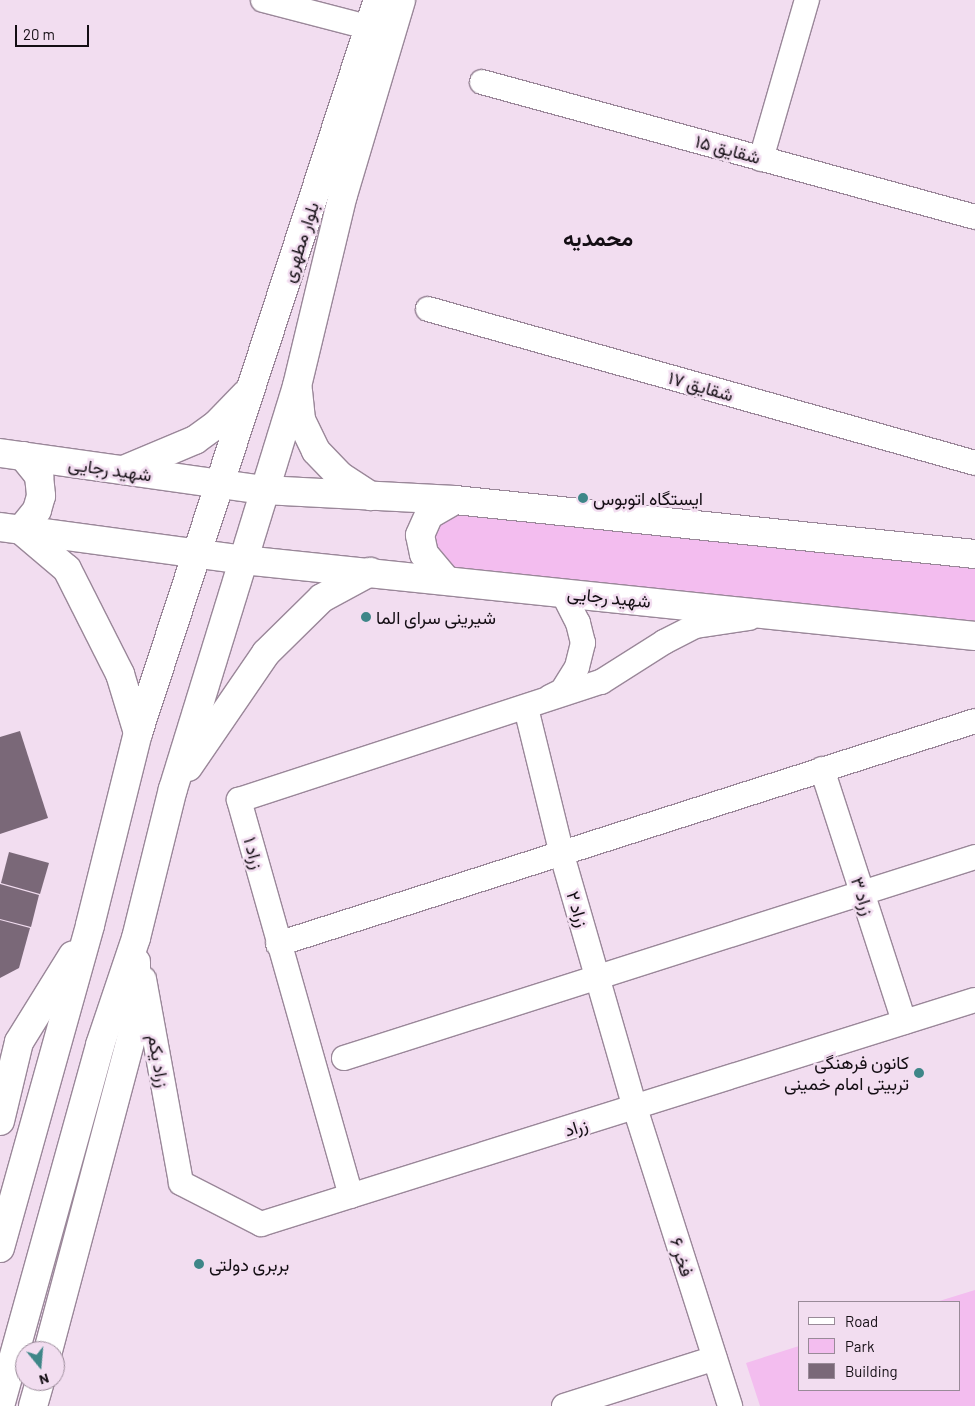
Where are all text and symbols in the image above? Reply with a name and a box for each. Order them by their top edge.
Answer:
scale bar [18,15,91,47]
text: 20 m [23,25,55,43]
street label: شقایق ۱۵ [693,130,763,168]
street label: بلوار مطهری [277,199,323,285]
district label: محمدیه [563,225,633,251]
street label: شقایق ۱۷ [666,366,736,406]
street label: شهید رجایی [67,452,153,486]
place label: ایستگاه اتوبوس [593,487,703,509]
marker: ایستگاه اتوبوس [577,492,589,504]
street label: شهید رجایی [566,582,652,612]
place label: شیرینی سرای الما [376,606,496,628]
marker: شیرینی سرای الما [360,611,372,623]
street label: زراد ۱ [239,835,269,871]
street label: زراد ۳ [847,874,879,918]
street label: زراد ۲ [562,888,594,930]
street label: زراد یکم [144,1033,174,1089]
place label: کانون فرهنگی تربیتی امام خمینی [784,1052,909,1094]
marker: کانون فرهنگی تربیتی امام خمینی [913,1067,925,1079]
street label: زراد [562,1113,590,1141]
street label: فخر ۶ [666,1235,698,1279]
place label: بربری دولتی [209,1253,289,1275]
marker: بربری دولتی [193,1258,205,1270]
legend [798,1301,960,1391]
text: Road [845,1312,878,1330]
text: Park [845,1337,874,1355]
north arrow [15,1341,65,1391]
text: Building [845,1362,898,1380]
text: N [37,1370,51,1389]

